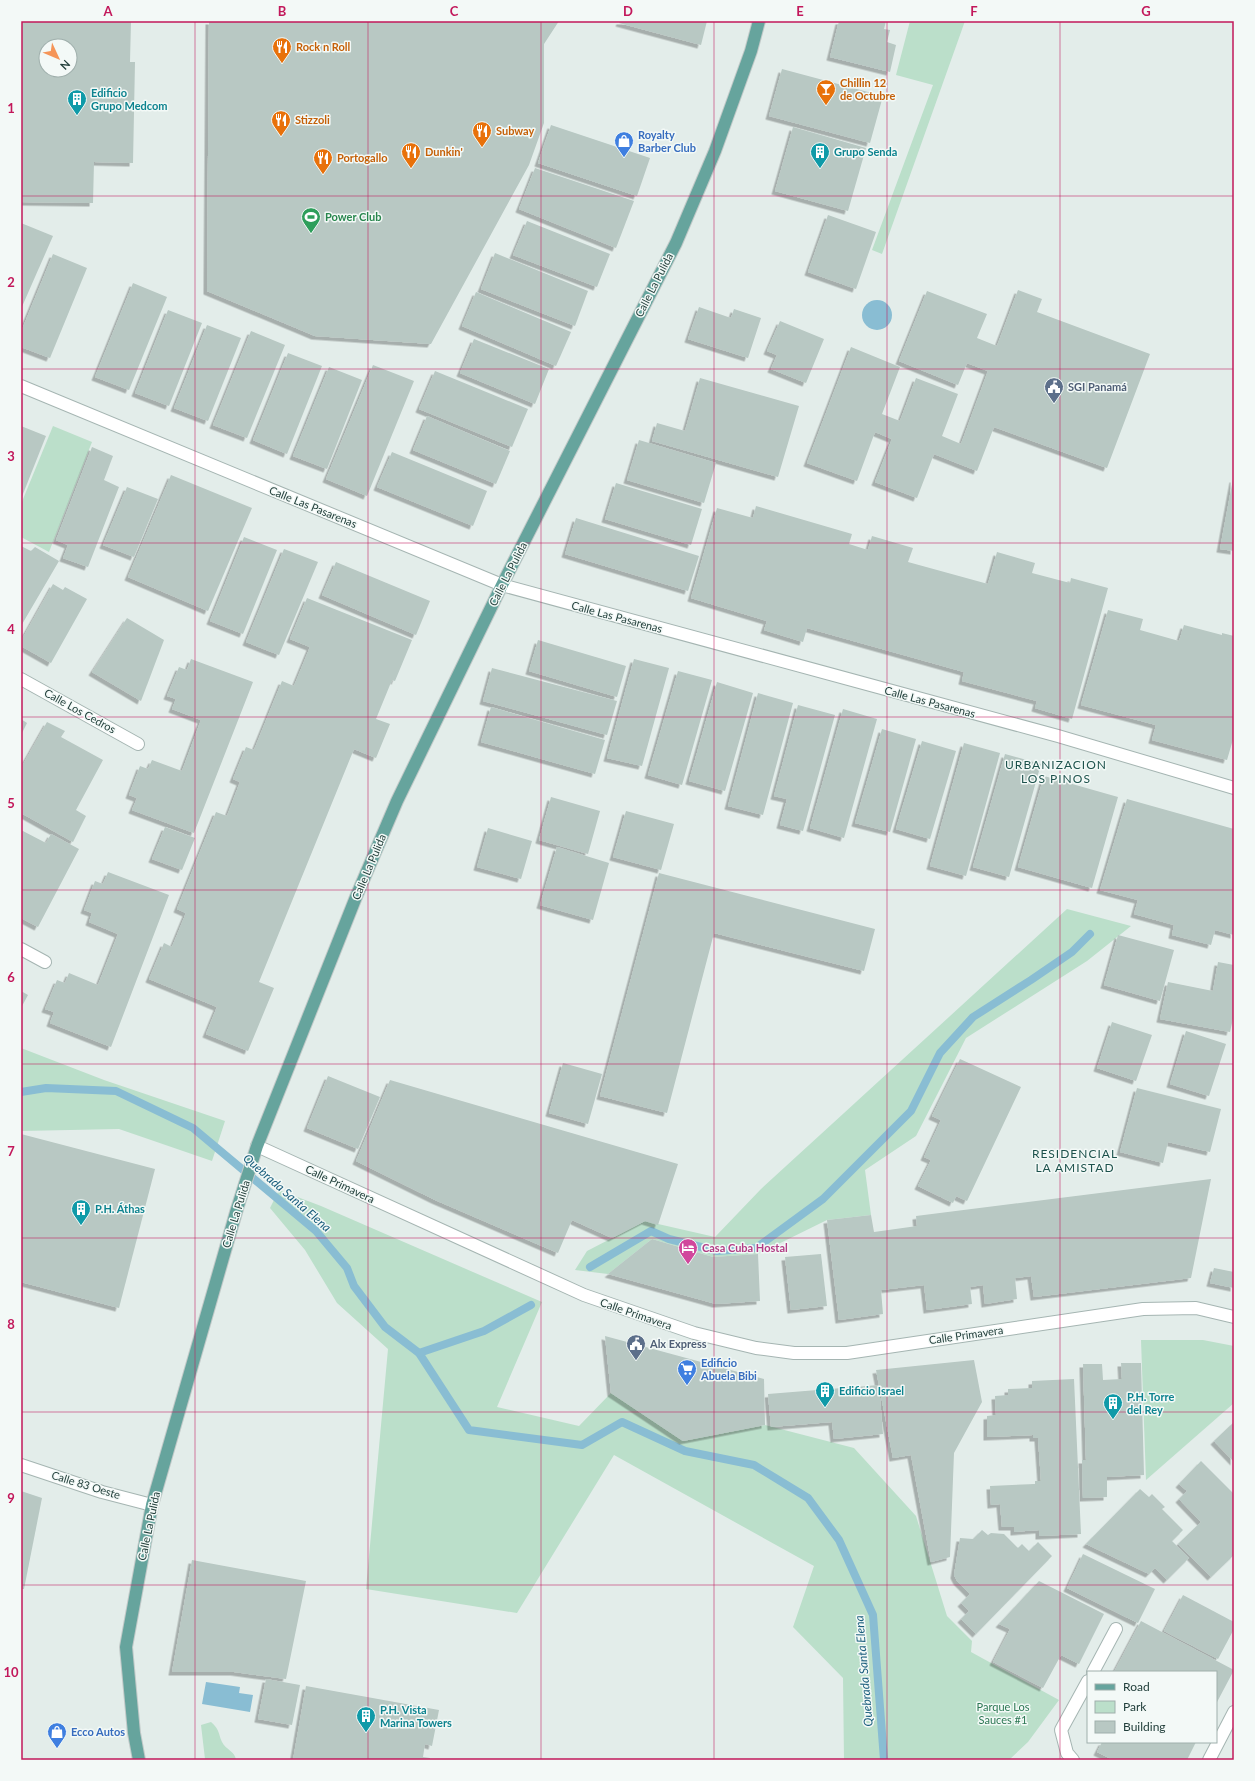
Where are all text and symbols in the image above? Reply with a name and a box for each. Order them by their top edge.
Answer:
text: A [102,3,113,19]
text: B [278,3,287,19]
text: C [450,3,459,19]
text: D [623,3,633,19]
text: E [796,3,804,19]
text: F [970,3,978,19]
text: G [1141,3,1151,19]
restaurant icon: Rock n Roll [271,36,293,64]
north arrow [38,38,78,78]
place label: Rock n Roll [296,40,351,53]
text: N [58,58,73,73]
place label: Chillin 12 de Octubre [840,76,895,102]
bar icon: Chillin 12 de Octubre [815,78,837,106]
place label: Edificio Grupo Medcom [91,86,168,112]
building icon: Edificio Grupo Medcom [66,88,88,116]
text: 1 [7,100,15,116]
restaurant icon: Stizzoli [270,109,292,137]
place label: Stizzoli [295,113,330,126]
restaurant icon: Subway [471,120,493,148]
place label: Subway [496,124,534,137]
place label: Royalty Barber Club [638,128,696,154]
shop icon: Royalty Barber Club [613,130,635,158]
restaurant icon: Dunkin' [400,141,422,169]
building icon: Grupo Senda [809,141,831,169]
place label: Dunkin' [425,145,463,158]
place label: Grupo Senda [834,145,897,158]
restaurant icon: Portogallo [312,147,334,175]
place label: Portogallo [337,151,387,164]
sports icon: Power Club [300,206,322,234]
place label: Power Club [325,210,381,223]
street label: Calle La Pulida [632,251,675,319]
text: 2 [7,274,15,290]
public building icon: SGI Panamá [1043,376,1065,404]
place label: SGI Panamá [1068,380,1127,393]
text: 3 [7,448,15,464]
street label: Calle Las Pasarenas [267,483,359,530]
street label: Calle La Pulida [486,540,529,608]
street label: Calle Las Pasarenas [570,598,664,635]
text: 4 [7,621,15,637]
street label: Calle Las Pasarenas [883,683,977,720]
street label: Calle Los Cedros [42,686,118,736]
district label: URBANIZACION LOS PINOS [1005,757,1107,786]
text: 5 [7,795,15,811]
street label: Calle La Pulida [349,832,388,902]
text: 6 [7,969,15,985]
text: 7 [7,1143,15,1159]
district label: RESIDENCIAL LA AMISTAD [1032,1146,1118,1175]
water label: Quebrada Santa Elena [240,1150,334,1235]
street label: Calle Primavera [304,1162,377,1205]
street label: Calle La Pulida [219,1178,252,1249]
building icon: P.H. Áthas [70,1198,92,1226]
place label: P.H. Áthas [95,1202,145,1215]
hotel icon: Casa Cuba Hostal [677,1237,699,1265]
place label: Casa Cuba Hostal [702,1241,788,1254]
street label: Calle Primavera [599,1295,674,1332]
text: 8 [7,1316,15,1332]
street label: Calle Primavera [928,1323,1004,1346]
public building icon: Alx Express [625,1333,647,1361]
place label: Alx Express [649,1337,707,1350]
place label: Edificio Abuela Bibi [700,1356,757,1382]
supermarket icon: Edificio Abuela Bibi [676,1358,698,1386]
building icon: Edificio Israel [814,1380,836,1408]
place label: Edificio Israel [839,1384,904,1397]
place label: P.H. Torre del Rey [1127,1390,1174,1416]
building icon: P.H. Torre del Rey [1102,1392,1124,1420]
street label: Calle 83 Oeste [50,1468,122,1501]
text: 9 [7,1490,15,1506]
street label: Calle La Pulida [135,1490,162,1562]
water label: Quebrada Santa Elena [851,1615,876,1727]
text: 10 [3,1664,19,1680]
legend [1087,1671,1217,1743]
text: Road [1123,1679,1150,1694]
text: Park [1123,1699,1147,1714]
park label: Parque Los Sauces #1 [977,1700,1030,1726]
place label: P.H. Vista Marina Towers [380,1703,452,1729]
building icon: P.H. Vista Marina Towers [355,1705,377,1733]
text: Building [1123,1719,1166,1734]
shop icon: Ecco Autos [46,1721,68,1749]
place label: Ecco Autos [71,1725,125,1738]

